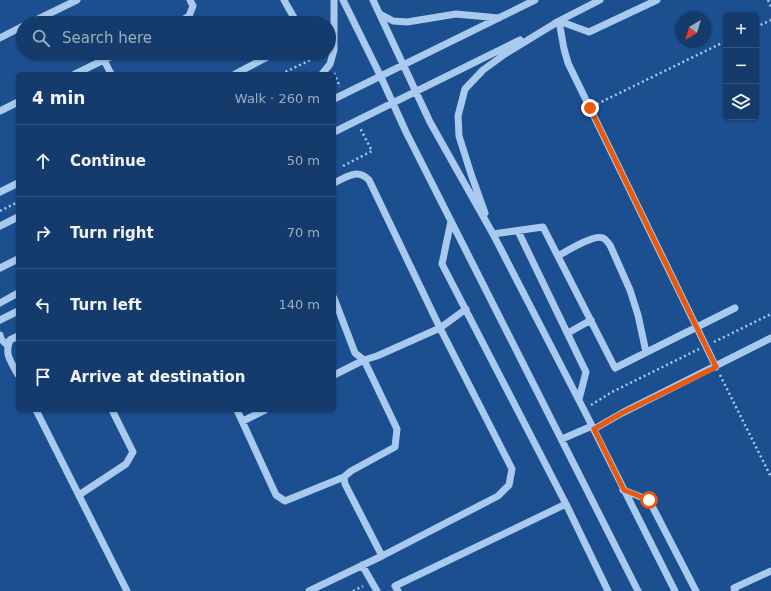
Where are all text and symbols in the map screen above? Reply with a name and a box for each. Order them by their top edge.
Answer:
north arrow [675,12,711,48]
map controls [723,12,759,120]
button: + [723,12,759,48]
search box [16,16,336,60]
icon: search [30,27,52,49]
text: Search here [62,29,152,47]
button: − [723,48,759,84]
button: layers [723,84,759,120]
text: 4 min [32,88,85,108]
text: Walk · 260 m [235,91,320,106]
route end [581,99,599,117]
icon: ahead [32,150,54,172]
text: Continue [70,152,146,170]
text: 50 m [287,153,320,168]
icon: right [32,222,54,244]
text: Turn right [70,224,154,242]
text: 70 m [287,225,320,240]
icon: left [32,294,54,316]
text: Turn left [70,296,142,314]
text: 140 m [278,297,320,312]
icon: arrive [32,366,54,388]
text: Arrive at destination [70,368,245,386]
route start [640,491,658,509]

